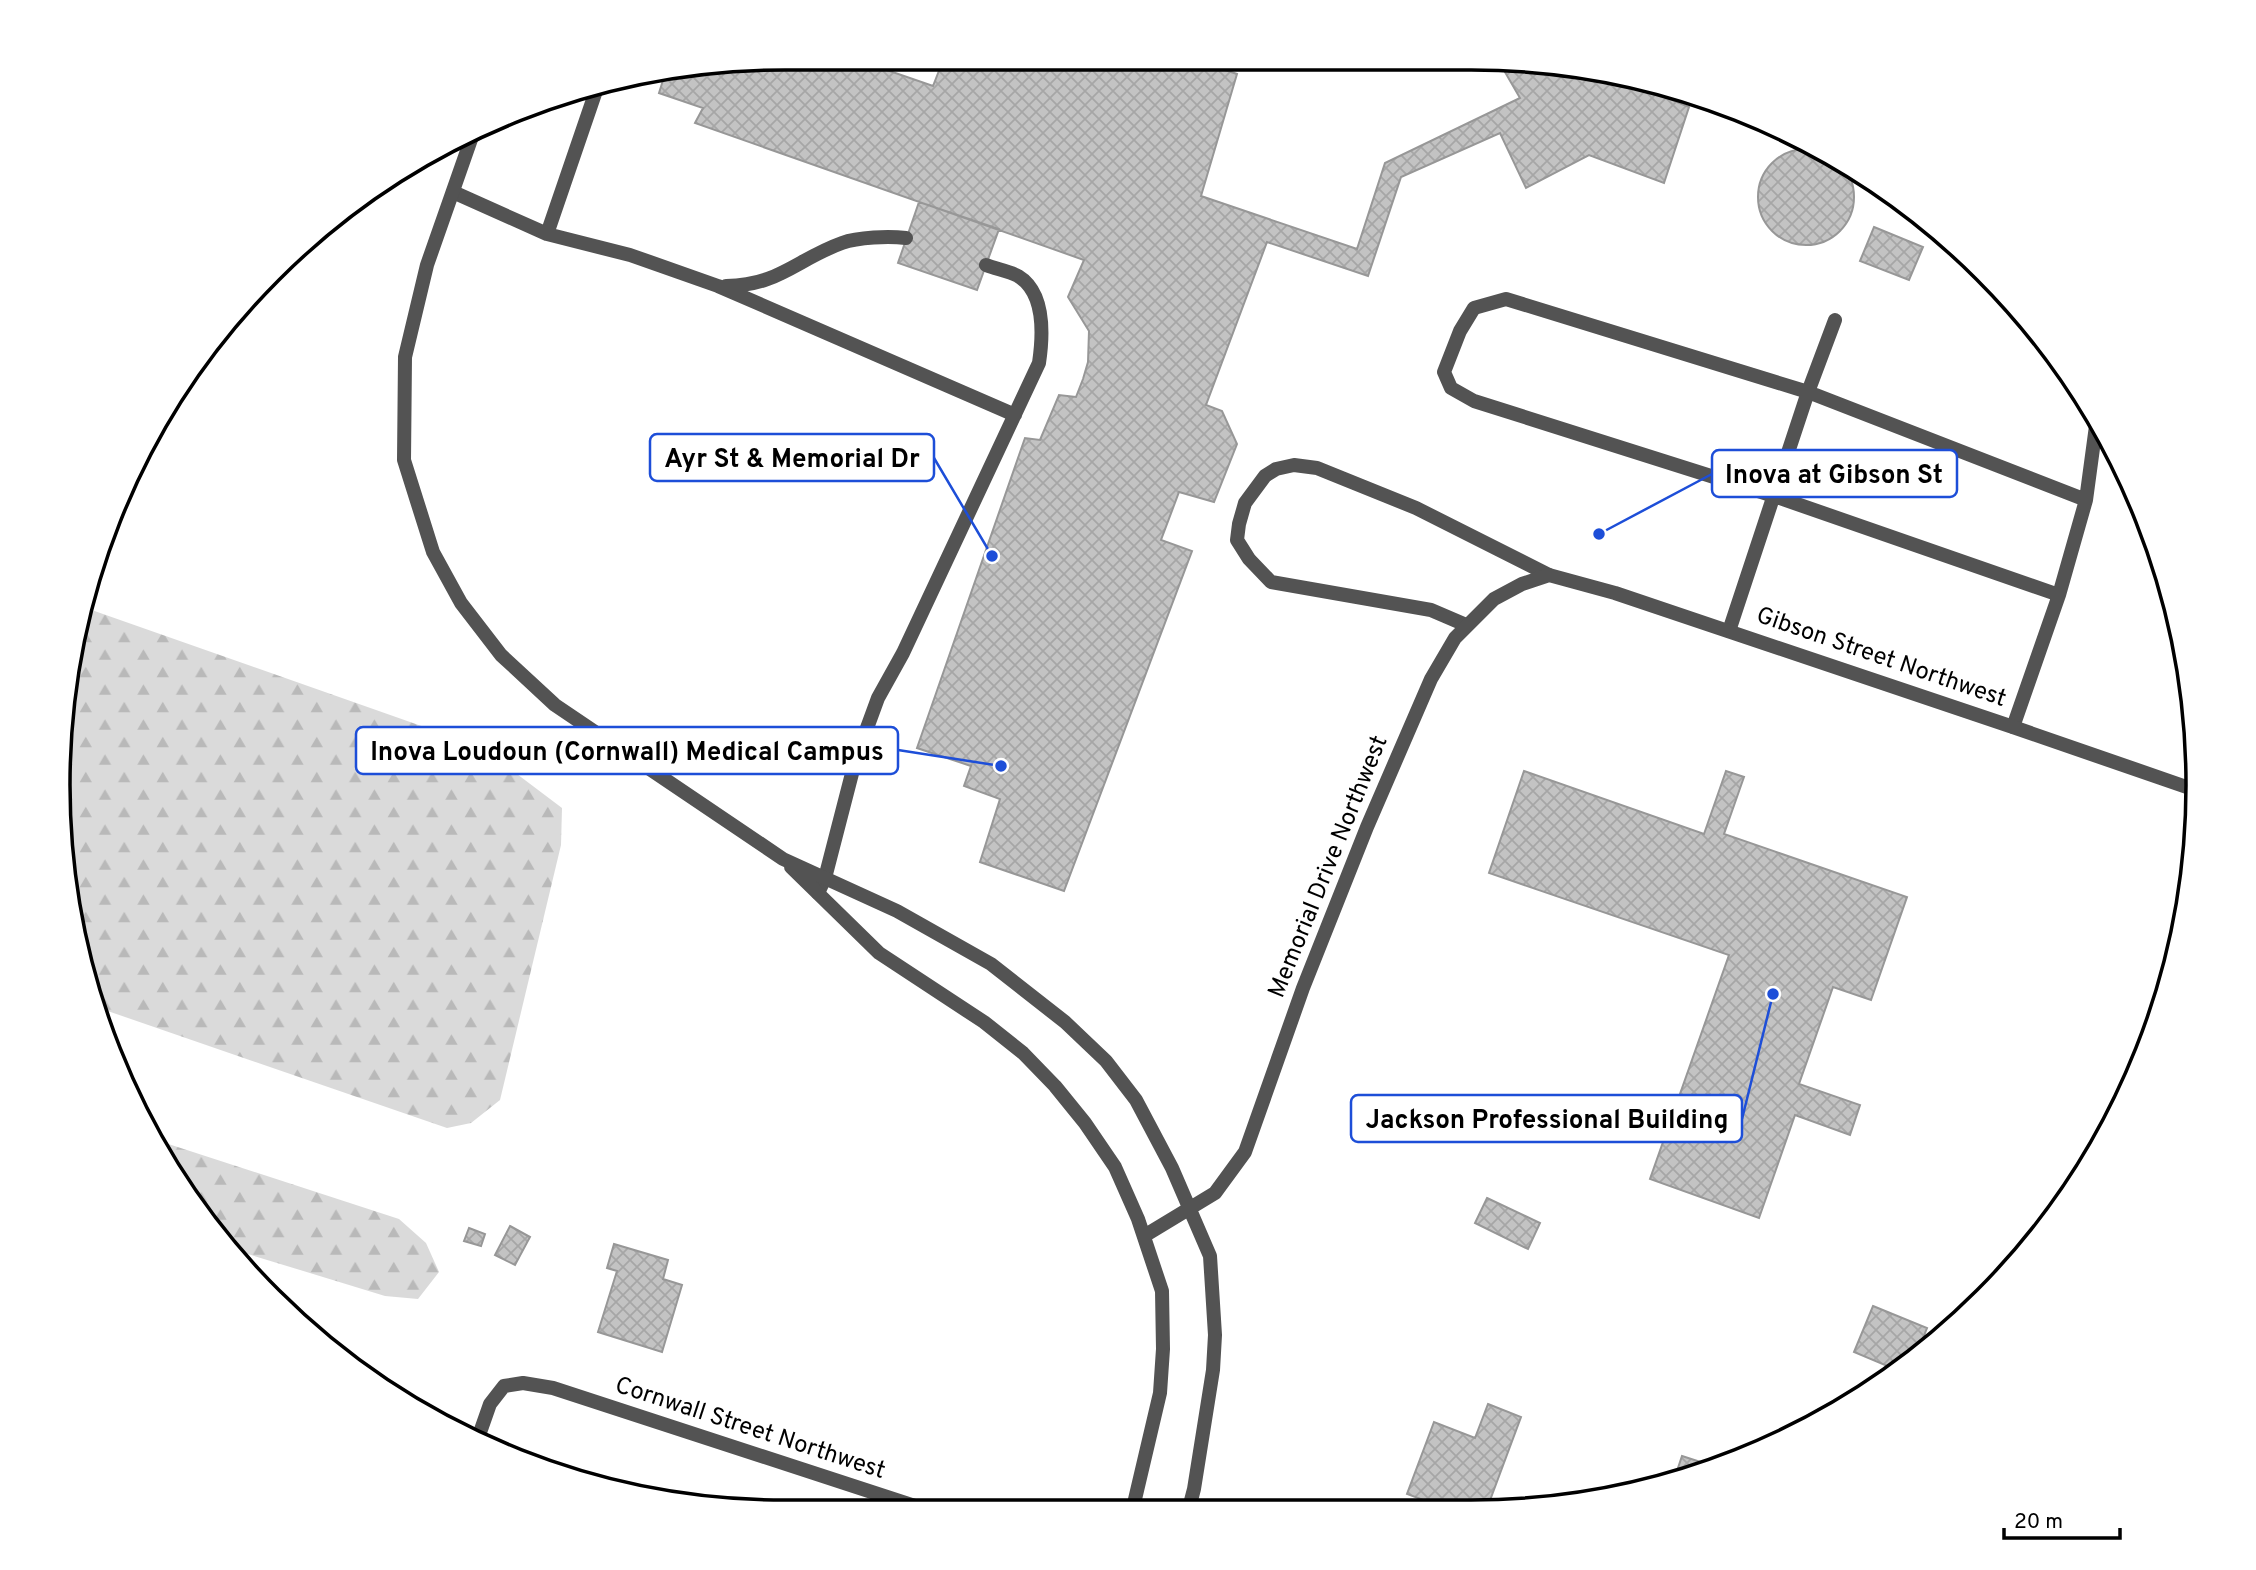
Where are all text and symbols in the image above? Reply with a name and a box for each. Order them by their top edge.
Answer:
callout: Ayr St & Memorial Dr [650,434,934,481]
text: Ayr St & Memorial Dr [664,444,920,477]
callout: Inova at Gibson St [1712,450,1957,497]
text: Inova at Gibson St [1725,460,1943,493]
street label: Gibson Street Northwest [1752,601,2010,715]
callout: Inova Loudoun (Cornwall) Medical Campus [356,727,898,774]
street label: Memorial Drive Northwest [1263,731,1395,1003]
text: Inova Loudoun (Cornwall) Medical Campus [370,737,884,770]
callout: Jackson Professional Building [1351,1095,1742,1142]
text: Jackson Professional Building [1366,1105,1728,1138]
street label: Cornwall Street Northwest [611,1371,889,1487]
scale bar [2004,1496,2120,1540]
text: 20 m [2014,1509,2063,1536]

